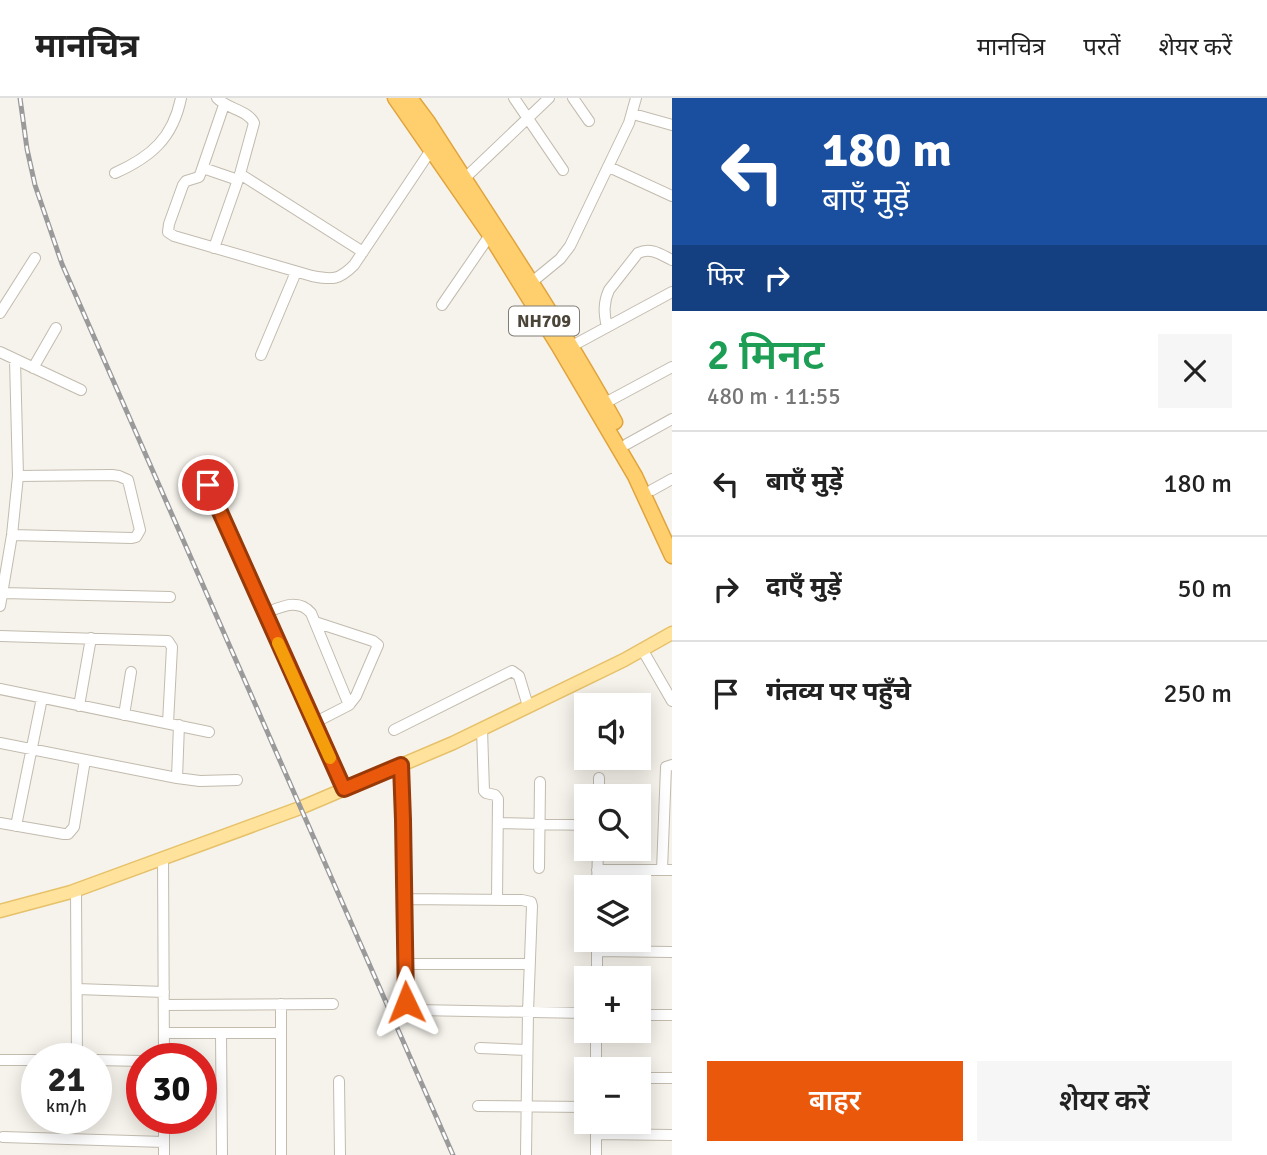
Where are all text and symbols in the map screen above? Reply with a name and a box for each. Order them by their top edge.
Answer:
text: मानचित्र [35,26,139,67]
text: मानचित्र [977,32,1045,62]
text: परतें [1083,32,1120,62]
text: शेयर करें [1158,32,1232,62]
text: 180 m [822,120,952,180]
icon: left [707,126,798,217]
text: बाएँ मुड़ें [822,180,910,219]
icon: right [758,259,796,297]
text: फिर [707,261,744,293]
road number: NH709 [509,306,579,336]
text: 2 मिनट [707,330,824,381]
button: close [1158,334,1232,408]
text: 480 m · 11:55 [707,382,841,411]
pin [178,455,238,515]
icon: left [707,465,745,503]
icon: arrive [189,466,227,504]
text: बाएँ मुड़ें [766,466,843,498]
text: 180 m [1163,468,1232,500]
icon: right [707,570,745,608]
text: दाएँ मुड़ें [766,571,842,603]
text: 50 m [1177,573,1232,605]
icon: arrive [707,675,745,713]
text: गंतव्य पर पहुँचे [766,676,911,708]
text: 250 m [1163,678,1232,710]
map controls [574,693,651,1134]
button: sound [574,693,651,770]
button: search [574,784,651,861]
button: layers [574,875,651,952]
position arrow [369,965,443,1039]
button: + [574,966,651,1043]
speed limit sign: 30 [126,1043,217,1134]
button: − [574,1057,651,1134]
text: 21 [48,1058,85,1101]
button: बाहर [707,1061,963,1141]
button: शेयर करें [977,1061,1232,1141]
text: km/h [46,1095,87,1117]

